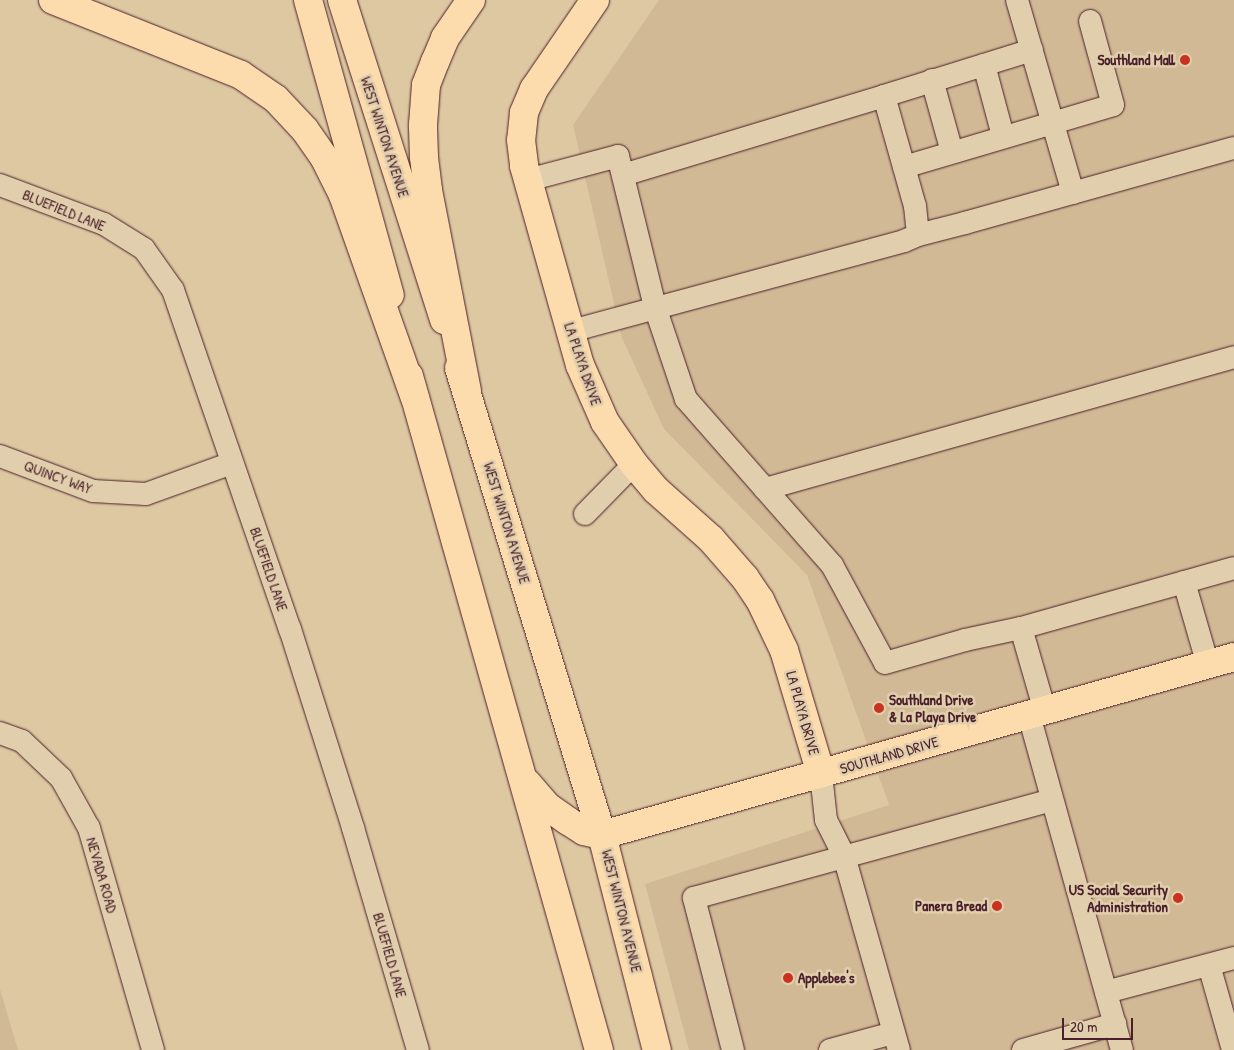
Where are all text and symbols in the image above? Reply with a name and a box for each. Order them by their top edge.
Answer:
place label: Southland Mall [1097,51,1175,69]
marker: Southland Mall [1179,54,1191,66]
street label: WEST WINTON AVENUE [357,74,413,200]
street label: BLUEFIELD LANE [20,185,108,235]
street label: LA PLAYA DRIVE [560,320,606,408]
street label: QUINCY WAY [22,456,94,498]
street label: WEST WINTON AVENUE [480,460,534,586]
street label: BLUEFIELD LANE [246,525,292,613]
street label: LA PLAYA DRIVE [782,669,824,757]
place label: Southland Drive & La Playa Drive [889,690,976,725]
marker: Southland Drive & La Playa Drive [873,702,885,714]
street label: SOUTHLAND DRIVE [838,732,940,778]
street label: NEVADA ROAD [83,835,121,915]
street label: WEST WINTON AVENUE [598,848,646,974]
place label: US Social Security Administration [1069,880,1168,915]
marker: US Social Security Administration [1172,892,1184,904]
place label: Panera Bread [915,897,987,915]
marker: Panera Bread [991,900,1003,912]
street label: BLUEFIELD LANE [369,910,411,1000]
place label: Applebee's [798,969,854,987]
marker: Applebee's [782,972,794,984]
scale bar [1064,1008,1135,1040]
text: 20 m [1070,1016,1097,1037]

